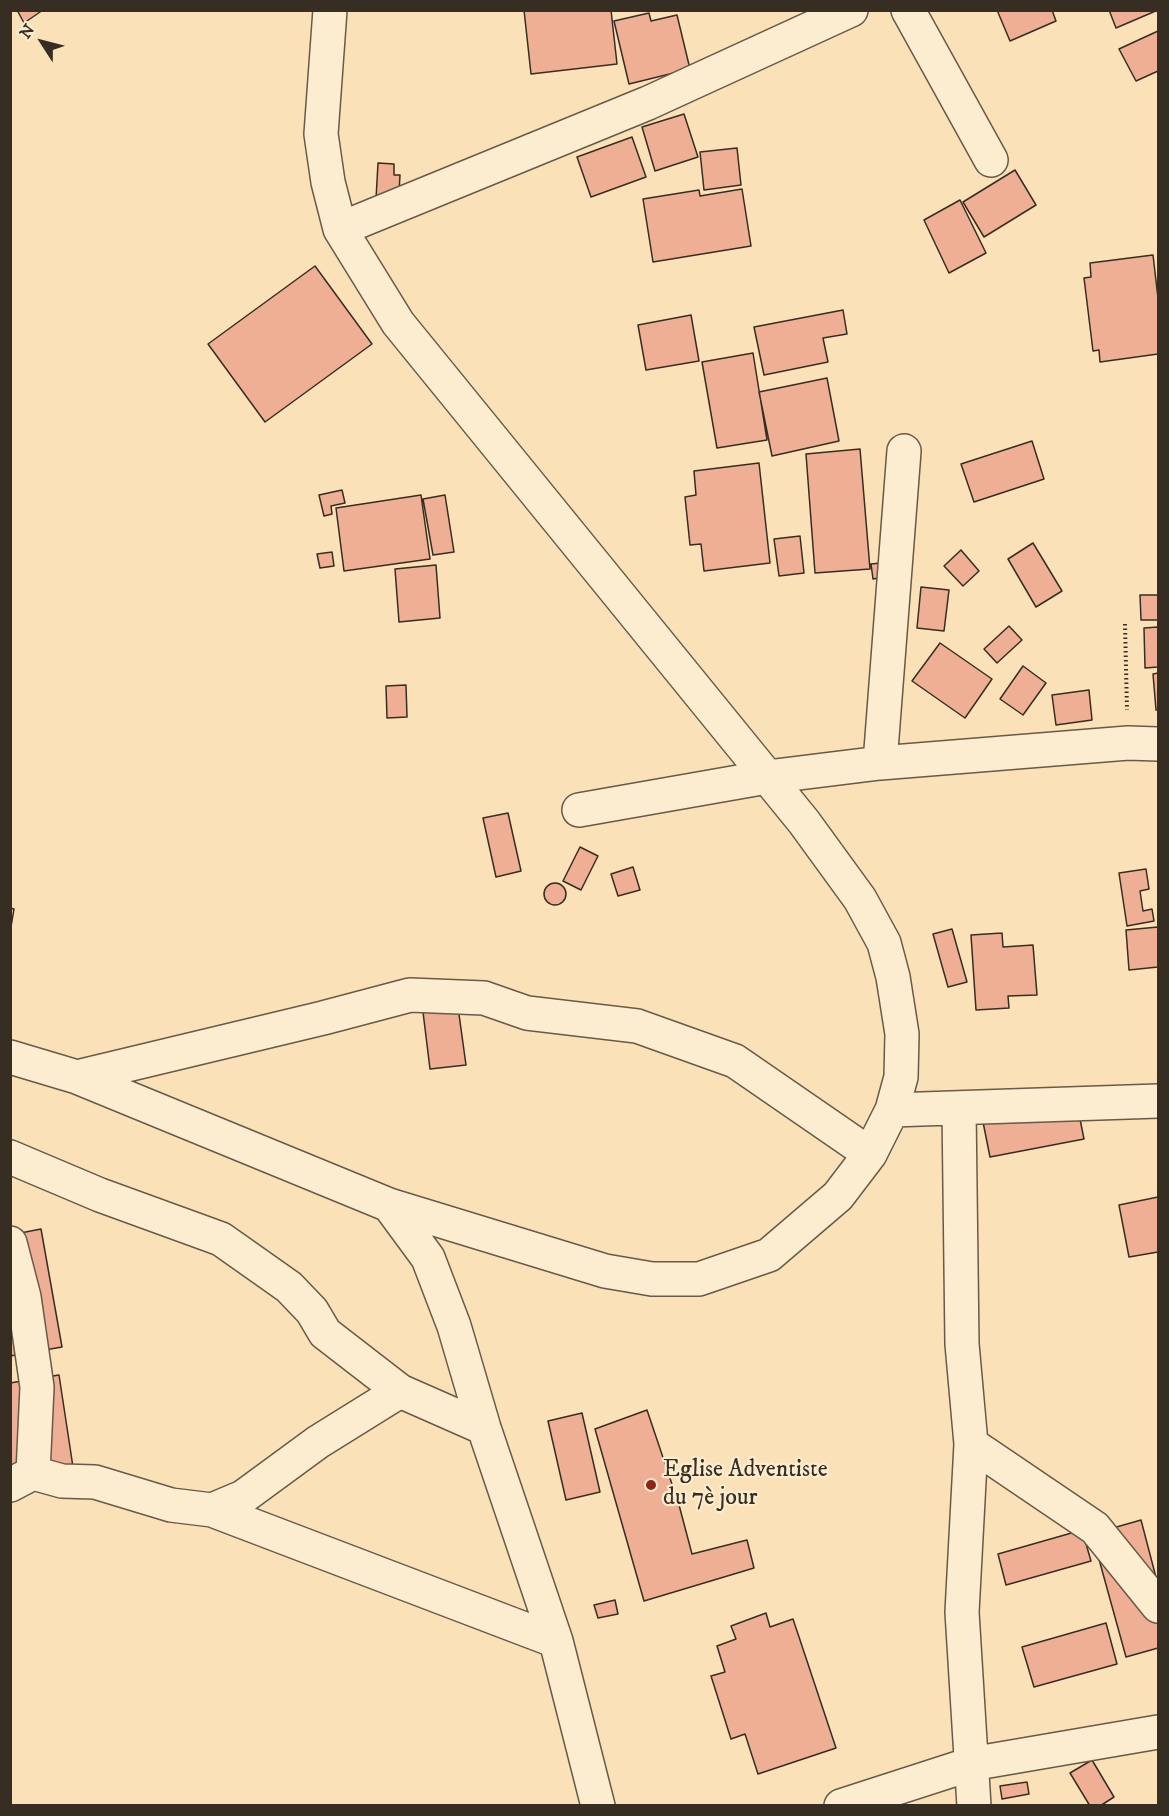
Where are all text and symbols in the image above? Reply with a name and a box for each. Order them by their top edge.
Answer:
north arrow [12,12,72,72]
text: N [15,20,39,43]
place label: Eglise Adventiste du 7è jour [663,1457,828,1513]
marker: Eglise Adventiste du 7è jour [644,1478,658,1492]

